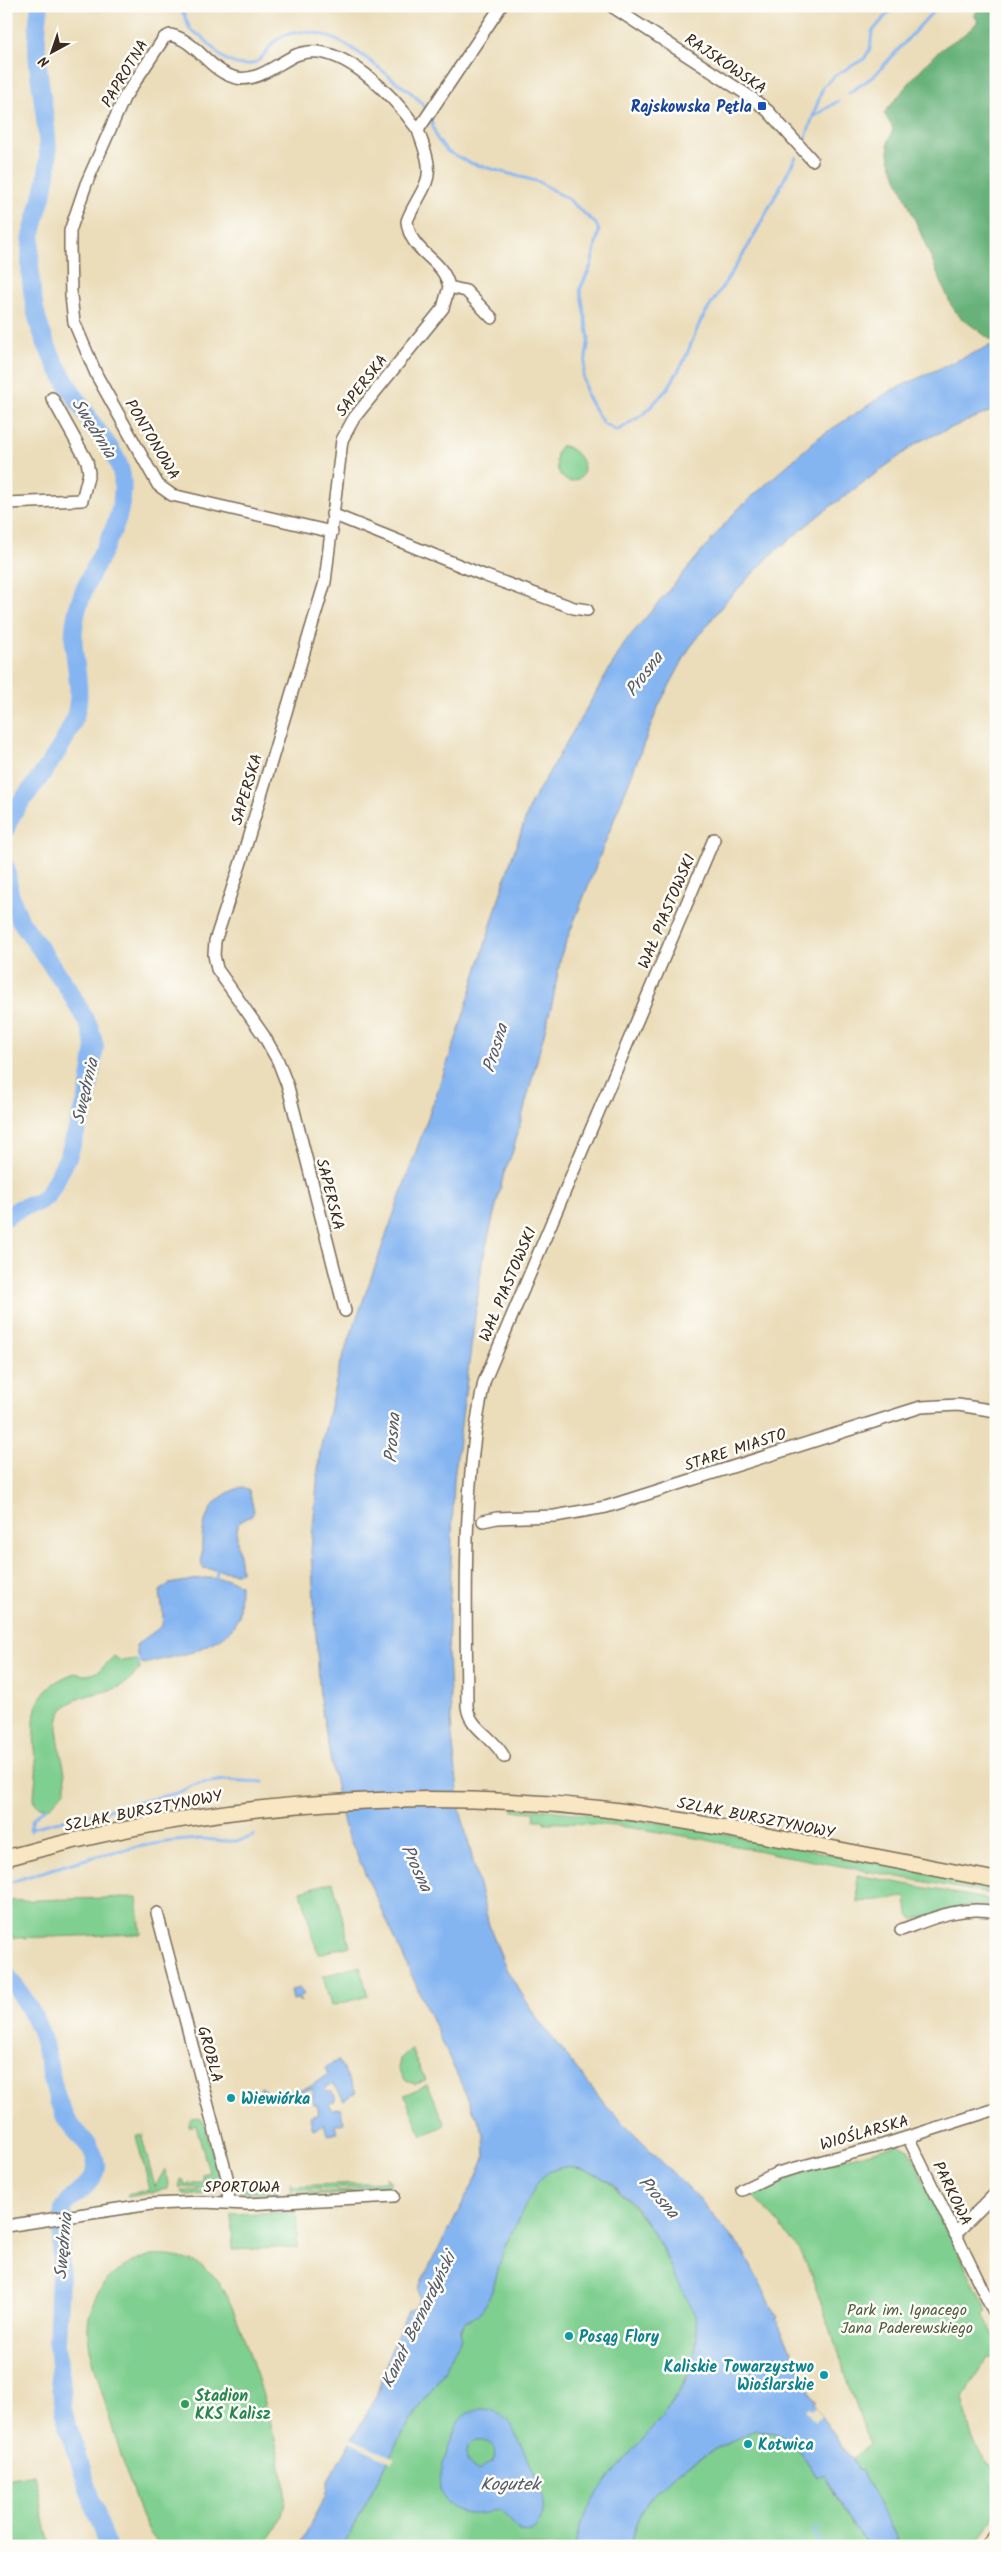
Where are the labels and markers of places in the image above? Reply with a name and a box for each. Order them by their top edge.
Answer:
place label: Rajskowska Pętla [631,95,752,120]
marker: Rajskowska Pętla [756,100,768,112]
place label: Wiewiórka [241,2087,310,2112]
marker: Wiewiórka [225,2092,237,2104]
place label: Posąg Flory [579,2325,660,2350]
marker: Posąg Flory [563,2330,575,2342]
place label: Kaliskie Towarzystwo Wioślarskie [664,2355,814,2398]
marker: Kaliskie Towarzystwo Wioślarskie [818,2369,830,2381]
place label: Stadion KKS Kalisz [195,2384,271,2427]
marker: Stadion KKS Kalisz [179,2398,191,2410]
place label: Kotwica [758,2433,814,2458]
marker: Kotwica [742,2438,754,2450]

